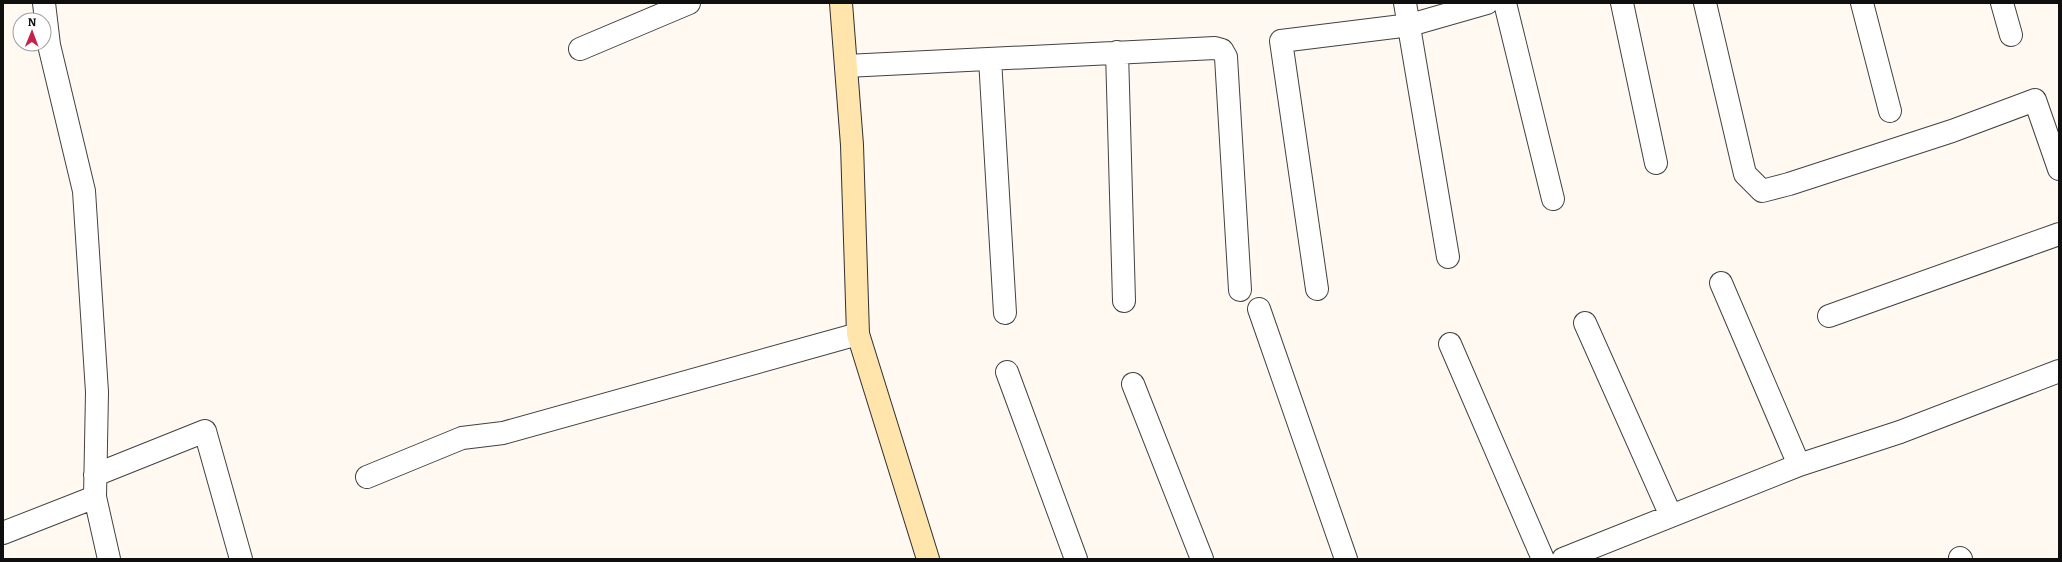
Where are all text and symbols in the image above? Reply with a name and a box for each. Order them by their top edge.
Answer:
north arrow [12,12,52,52]
text: N [28,16,37,29]

